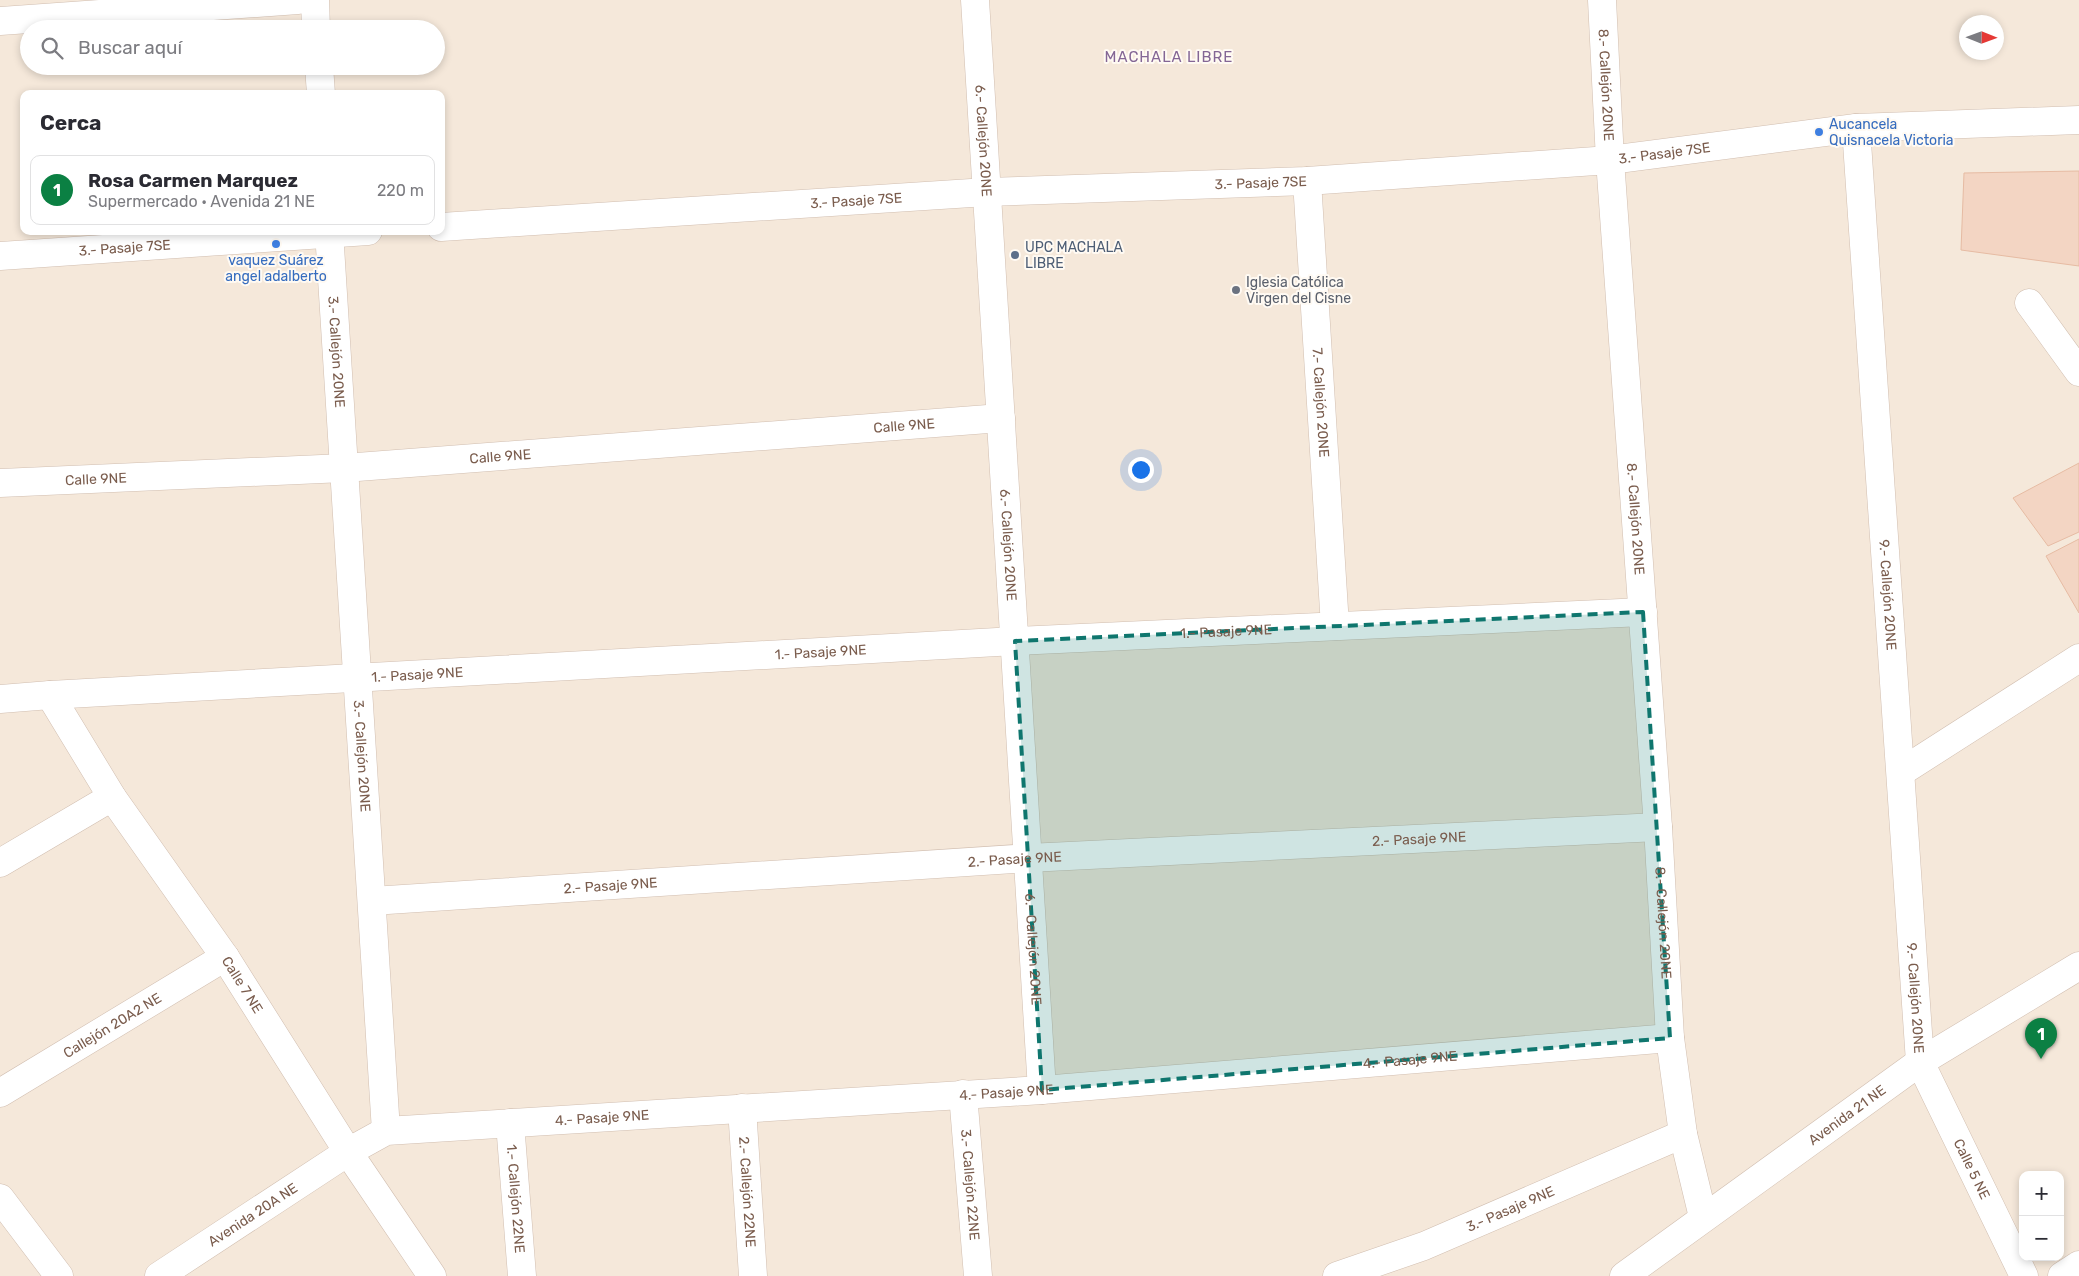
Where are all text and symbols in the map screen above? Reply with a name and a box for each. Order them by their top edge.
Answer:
north arrow [1959,15,2004,60]
search box [20,20,445,75]
street label: 8.- Callejón 20NE [1595,28,1618,141]
icon: search [38,34,66,62]
text: Buscar aquí [78,36,182,59]
district label: MACHALA LIBRE [1105,48,1233,66]
street label: 6.- Callejón 20NE [972,84,996,197]
text: Cerca [40,110,101,135]
place label: Aucancela Quisnacela Victoria [1829,116,1954,149]
marker: Aucancela Quisnacela Victoria [1813,126,1825,138]
street label: 3.- Pasaje 7SE [1618,139,1711,167]
text: Rosa Carmen Marquez [88,169,298,192]
street label: 3.- Pasaje 7SE [1214,173,1307,193]
text: 1 [53,181,61,200]
text: 220 m [377,181,424,200]
street label: 3.- Pasaje 7SE [810,189,903,212]
text: Supermercado · Avenida 21 NE [88,192,315,211]
street label: 3.- Pasaje 7SE [78,236,171,259]
marker: vaquez Suárez angel adalberto [270,238,282,250]
place label: UPC MACHALA LIBRE [1025,239,1123,272]
marker: UPC MACHALA LIBRE [1009,249,1021,261]
place label: vaquez Suárez angel adalberto [225,252,327,285]
place label: Iglesia Católica Virgen del Cisne [1246,274,1351,307]
marker: Iglesia Católica Virgen del Cisne [1230,284,1242,296]
street label: 3.- Callejón 20NE [325,295,349,408]
street label: 7.- Callejón 20NE [1309,347,1333,458]
street label: Calle 9NE [873,415,935,436]
street label: Calle 9NE [469,445,532,467]
your location [1128,457,1154,483]
street label: 8.- Callejón 20NE [1623,462,1648,576]
street label: Calle 9NE [65,469,127,489]
street label: 6.- Callejón 20NE [997,489,1020,601]
street label: 9.- Callejón 20NE [1876,539,1900,651]
street label: 1.- Pasaje 9NE [1180,621,1272,642]
street label: 1.- Pasaje 9NE [774,641,867,663]
street label: 1.- Pasaje 9NE [371,663,464,686]
street label: 3.- Callejón 20NE [350,700,374,812]
street label: 2.- Pasaje 9NE [1372,828,1467,850]
street label: 2.- Pasaje 9NE [967,848,1062,870]
street label: 8.- Callejón 20NE [1652,866,1675,980]
street label: 2.- Pasaje 9NE [563,874,658,897]
street label: 6.- Callejón 20NE [1021,893,1045,1006]
street label: 9.- Callejón 20NE [1903,942,1928,1054]
street label: Calle 7 NE [218,953,267,1016]
street label: Callejón 20A2 NE [60,989,164,1061]
pin: 1 [2025,1018,2057,1059]
street label: 4.- Pasaje 9NE [1362,1047,1458,1072]
street label: 4.- Pasaje 9NE [959,1081,1054,1104]
street label: Avenida 21 NE [1805,1081,1889,1149]
street label: 4.- Pasaje 9NE [554,1106,650,1129]
street label: 3.- Callejón 22NE [957,1129,984,1241]
street label: 2.- Callejón 22NE [735,1136,760,1248]
street label: Calle 5 NE [1950,1136,1994,1202]
street label: 1.- Callejón 22NE [503,1144,529,1254]
map controls [2019,1171,2064,1261]
button: + [2019,1171,2064,1216]
street label: Avenida 20A NE [205,1179,301,1250]
street label: 3.- Pasaje 9NE [1464,1182,1557,1235]
button: − [2019,1216,2064,1261]

